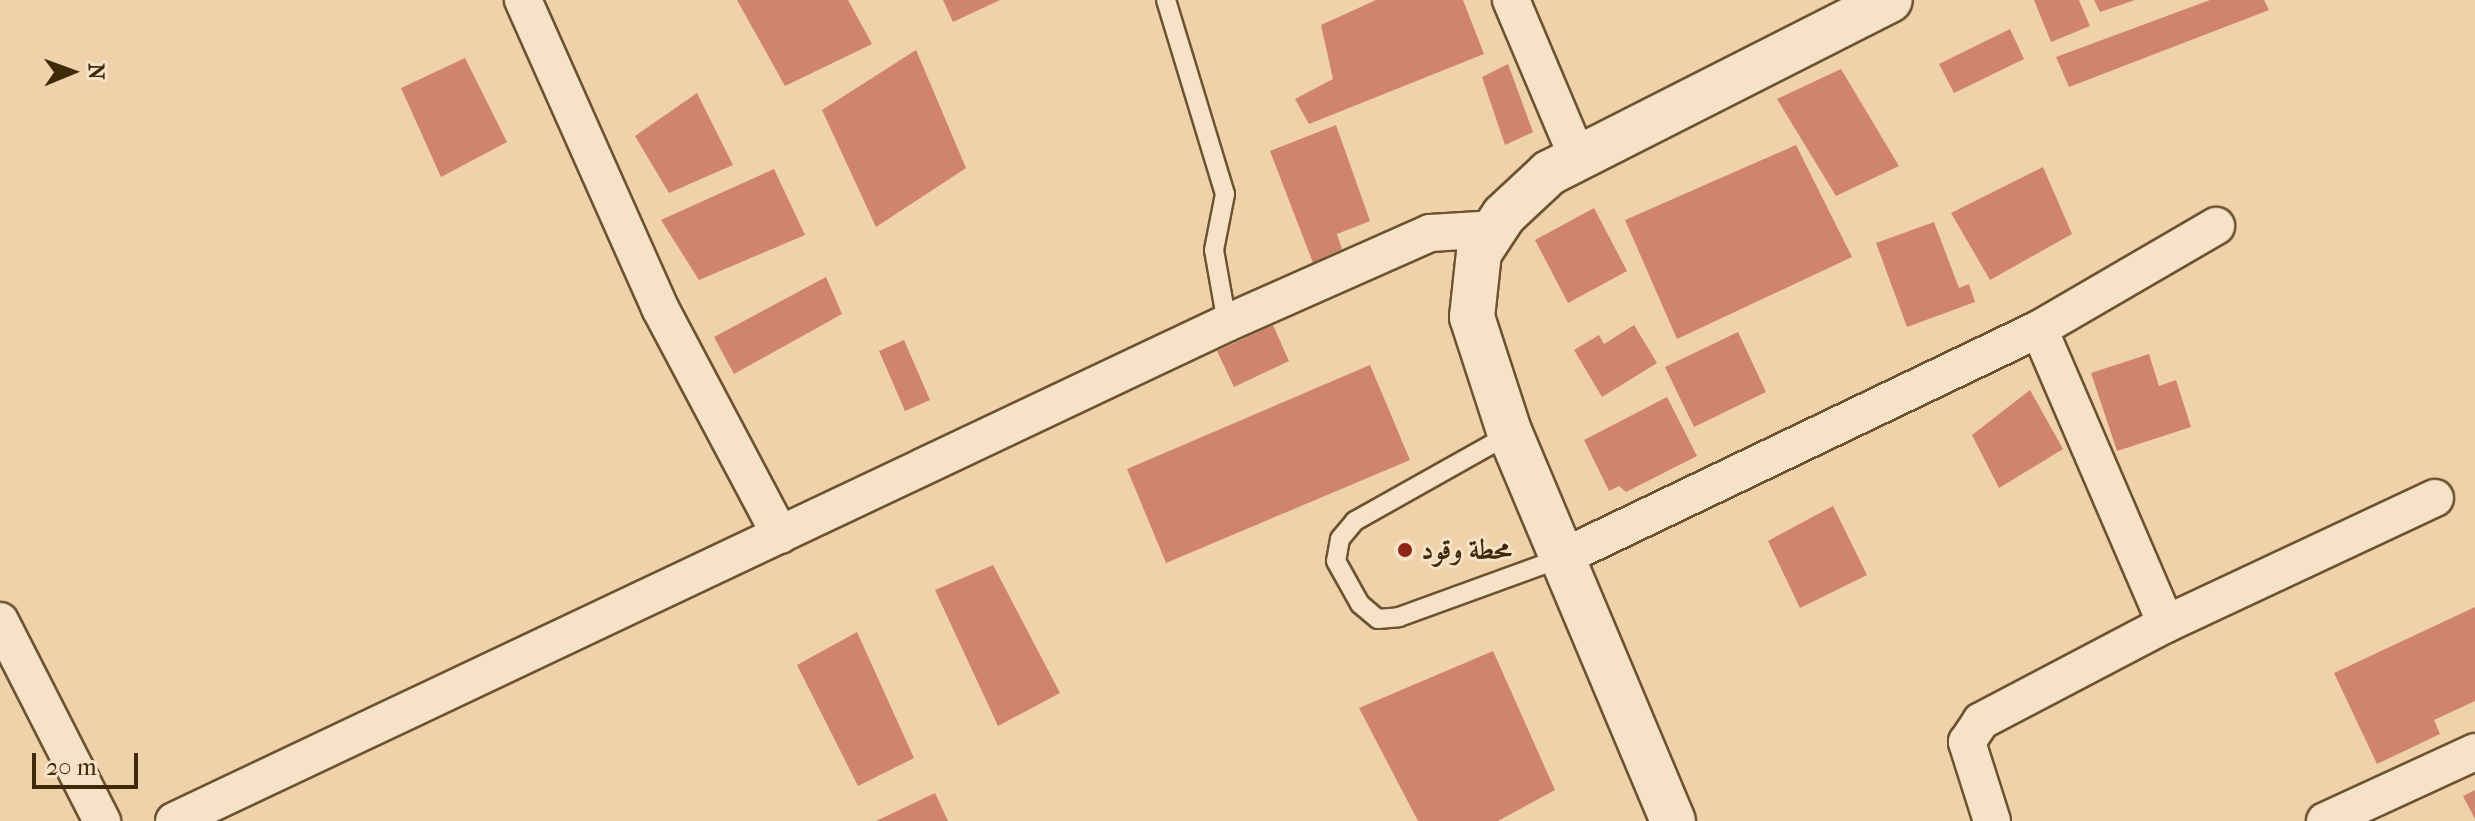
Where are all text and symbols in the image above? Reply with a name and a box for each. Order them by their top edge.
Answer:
north arrow [32,32,112,112]
text: N [83,63,109,80]
place label: محطة وقود [1421,533,1512,567]
marker: محطة وقود [1396,541,1414,559]
scale bar [36,737,142,787]
text: 20 m [46,753,97,781]

